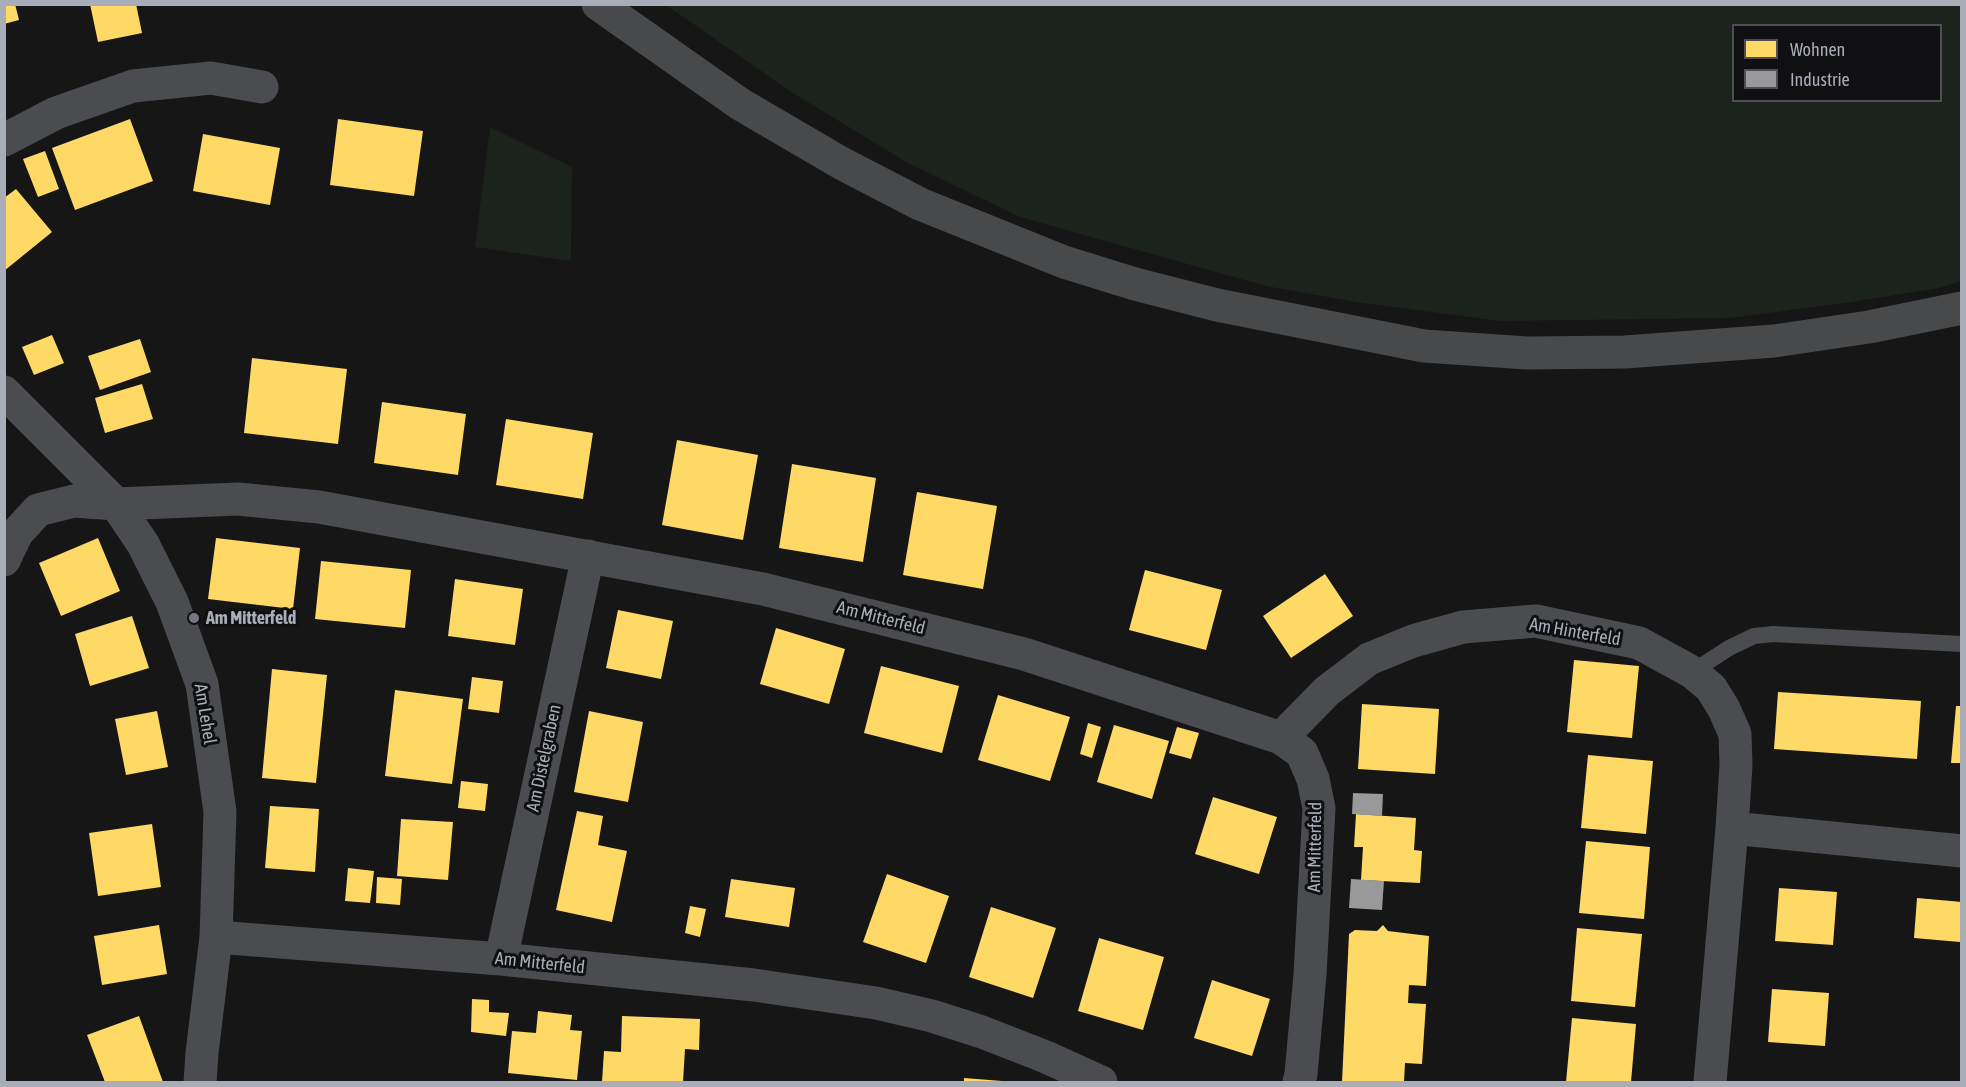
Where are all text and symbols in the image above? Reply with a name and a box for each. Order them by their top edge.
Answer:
legend [1732,24,1942,102]
text: Wohnen [1790,39,1845,60]
text: Industrie [1790,69,1850,90]
street label: Am Mitterfeld [835,597,927,639]
place label: Am Mitterfeld [206,607,296,629]
marker: Am Mitterfeld [187,611,201,625]
street label: Am Hinterfeld [1528,613,1622,651]
street label: Am Lehel [190,682,220,746]
street label: Am Distelgraben [522,702,566,814]
street label: Am Mitterfeld [1303,802,1327,892]
street label: Am Mitterfeld [494,948,586,978]

